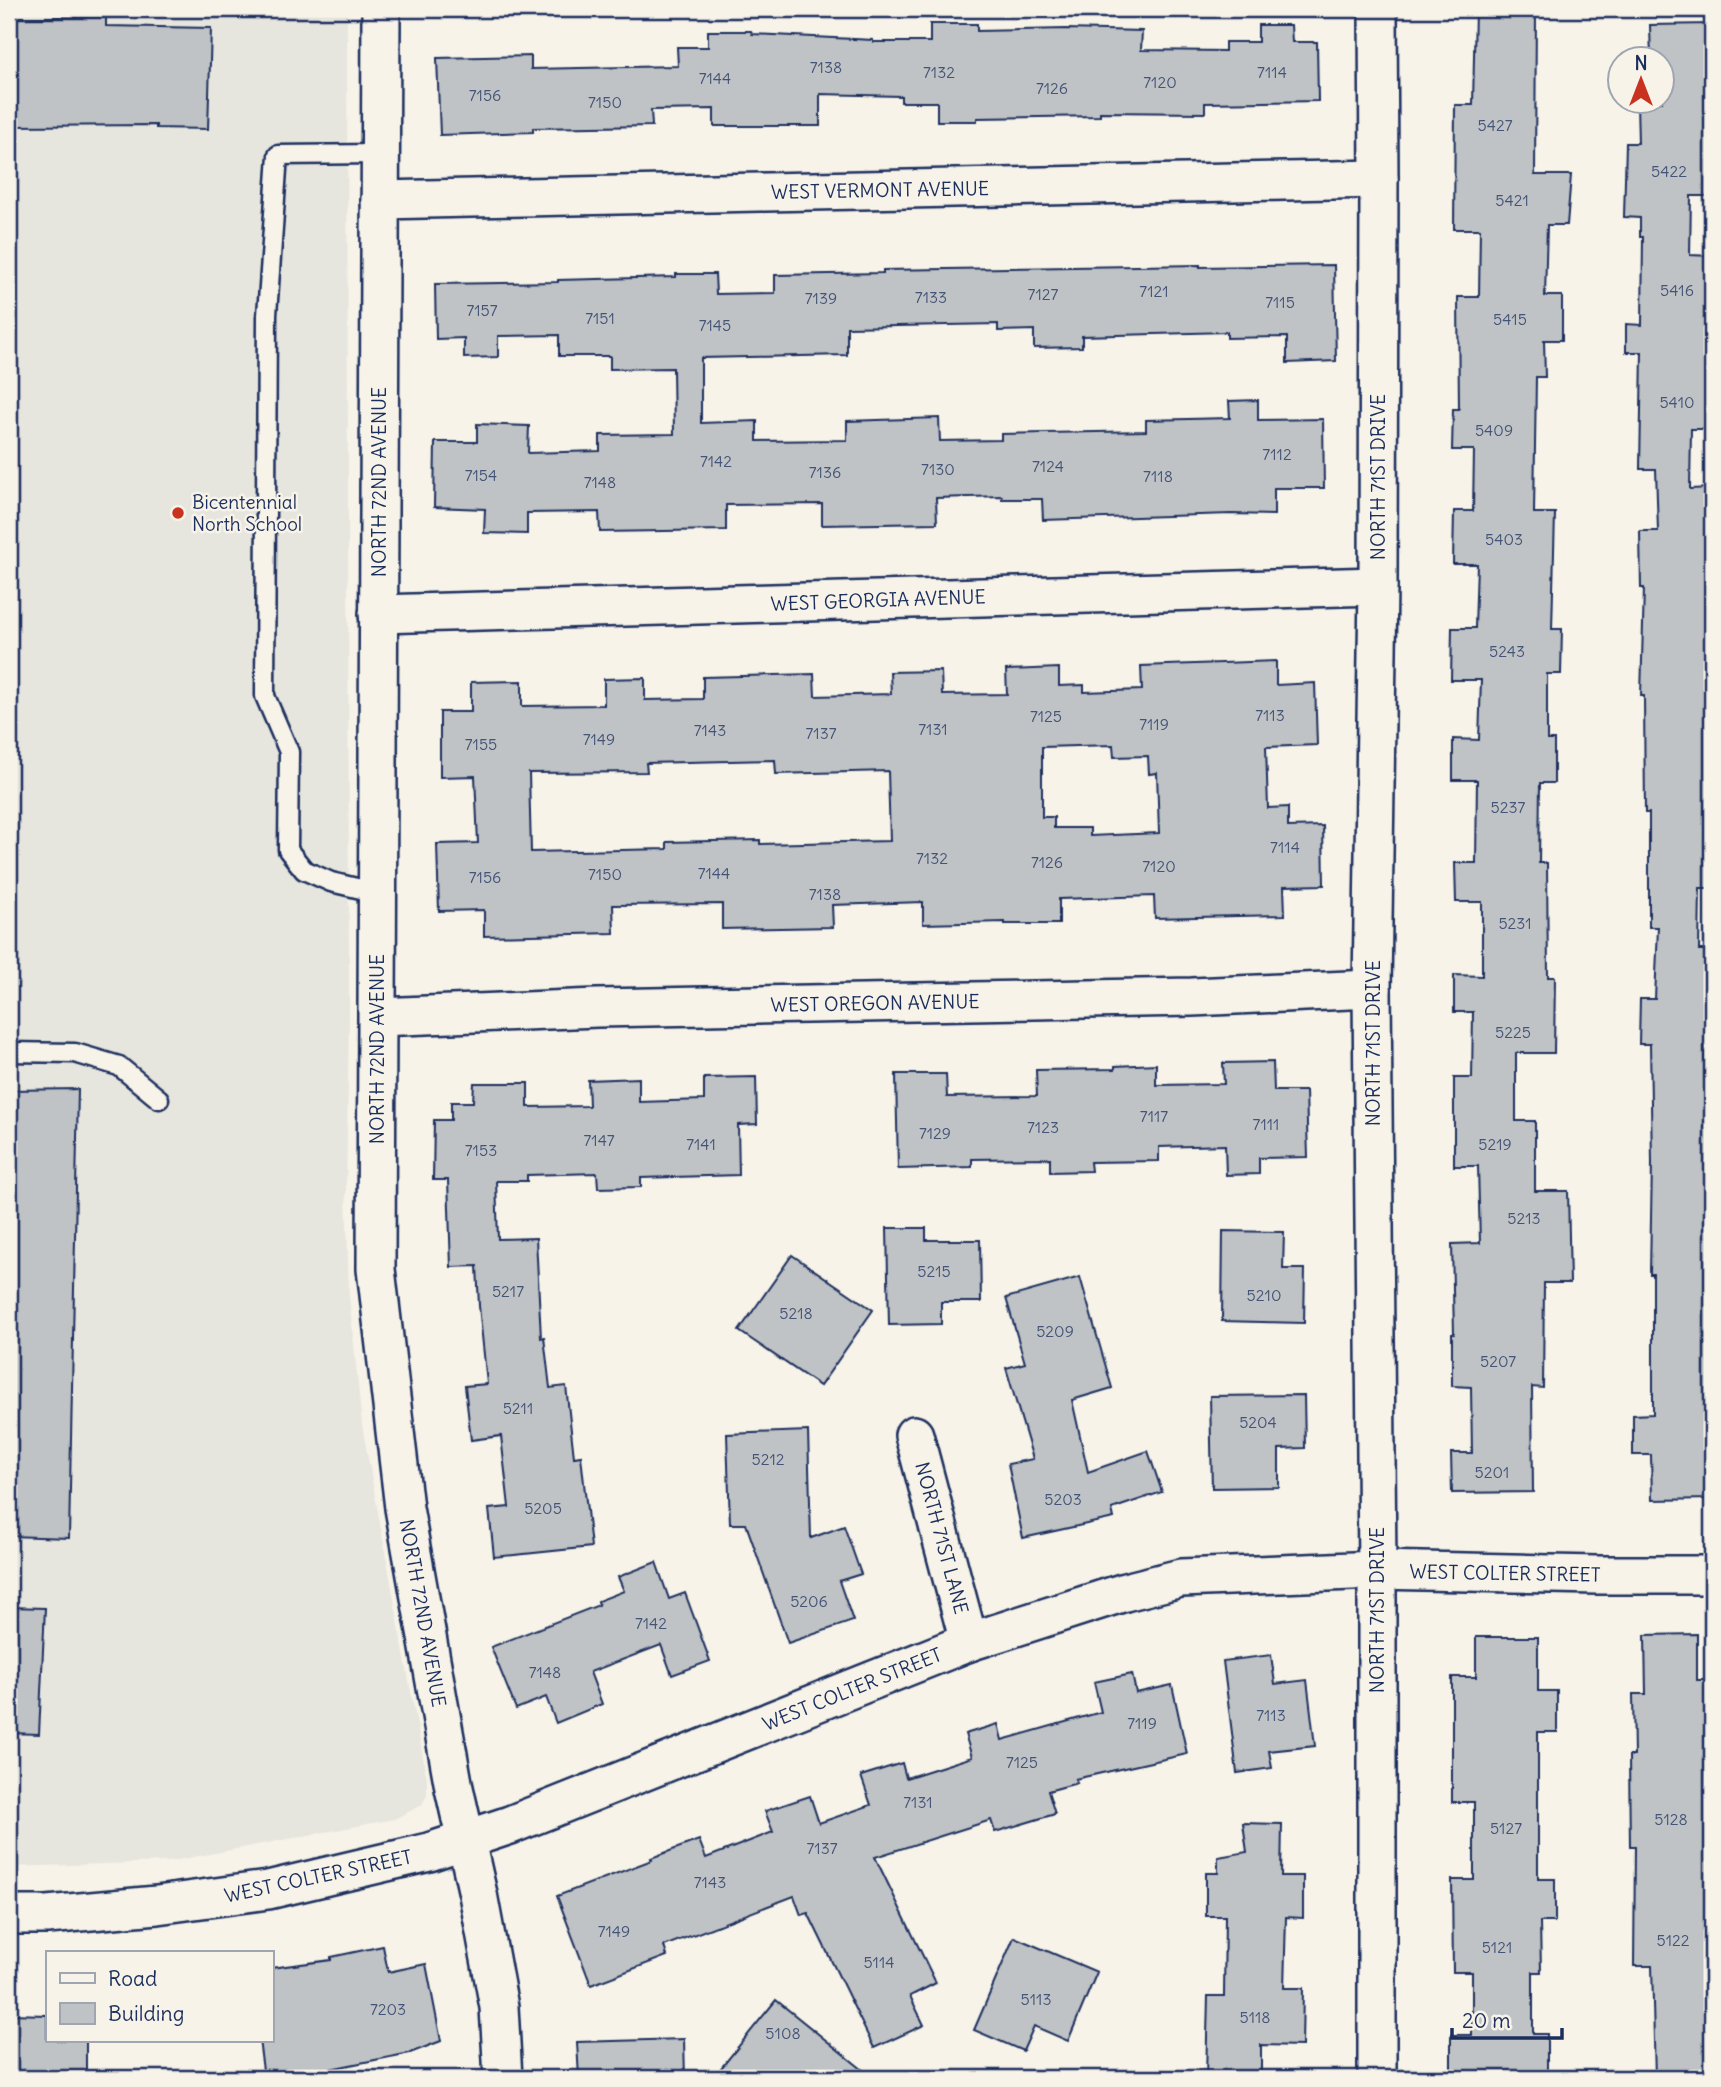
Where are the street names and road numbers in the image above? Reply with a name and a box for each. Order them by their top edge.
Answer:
street label: WEST VERMONT AVENUE [771,176,989,204]
street label: NORTH 72ND AVENUE [367,387,391,577]
street label: NORTH 71ST DRIVE [1366,394,1390,560]
street label: WEST GEORGIA AVENUE [770,584,986,616]
street label: NORTH 72ND AVENUE [365,954,389,1144]
street label: NORTH 71ST DRIVE [1361,960,1385,1126]
street label: WEST OREGON AVENUE [770,989,980,1017]
street label: NORTH 71ST LANE [910,1459,974,1617]
street label: NORTH 72ND AVENUE [395,1517,451,1709]
street label: NORTH 71ST DRIVE [1365,1527,1389,1693]
street label: WEST COLTER STREET [1409,1559,1601,1587]
street label: WEST COLTER STREET [759,1642,945,1736]
street label: WEST COLTER STREET [222,1844,414,1908]

